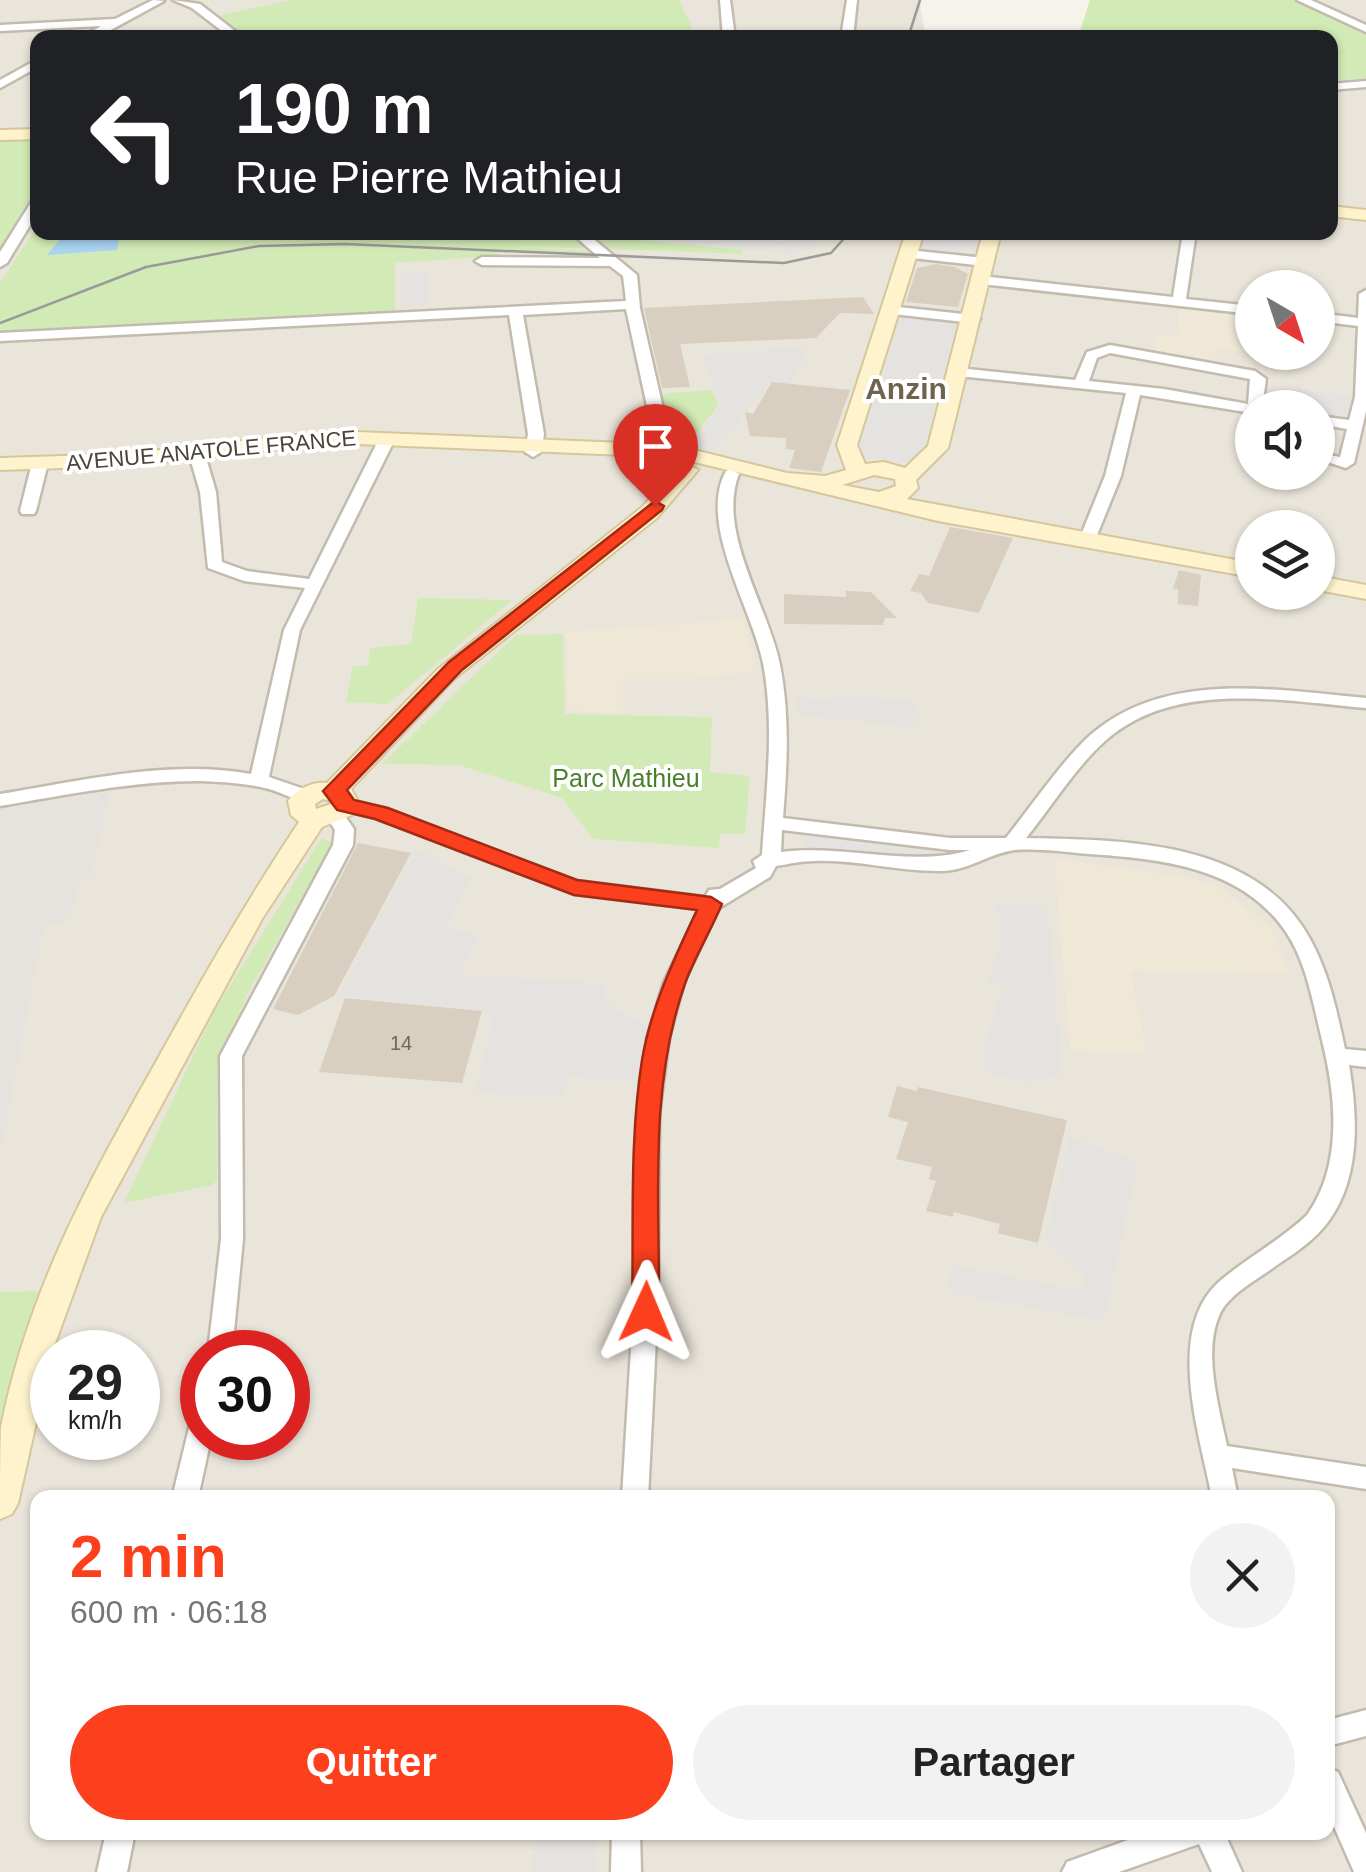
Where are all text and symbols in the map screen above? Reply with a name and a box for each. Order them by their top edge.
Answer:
icon: left [70,70,200,200]
text: 190 m [235,70,433,148]
text: Rue Pierre Mathieu [235,152,623,203]
north arrow [1235,270,1335,370]
map controls [1235,270,1335,610]
district label: Anzin [865,372,947,405]
button: sound [1235,390,1335,490]
pin [613,404,698,507]
icon: arrive [628,419,683,474]
street label: AVENUE ANATOLE FRANCE [65,425,357,476]
button: layers [1235,510,1335,610]
park label: Parc Mathieu [552,764,700,792]
house number: 14 [390,1032,412,1054]
position arrow [594,1260,698,1364]
speed limit sign: 30 [180,1330,310,1460]
text: 29 [67,1355,123,1411]
text: km/h [68,1406,122,1434]
text: 2 min [70,1523,227,1590]
button: close [1190,1523,1295,1628]
text: 600 m · 06:18 [70,1594,267,1630]
button: Quitter [70,1705,673,1820]
button: Partager [693,1705,1295,1820]

